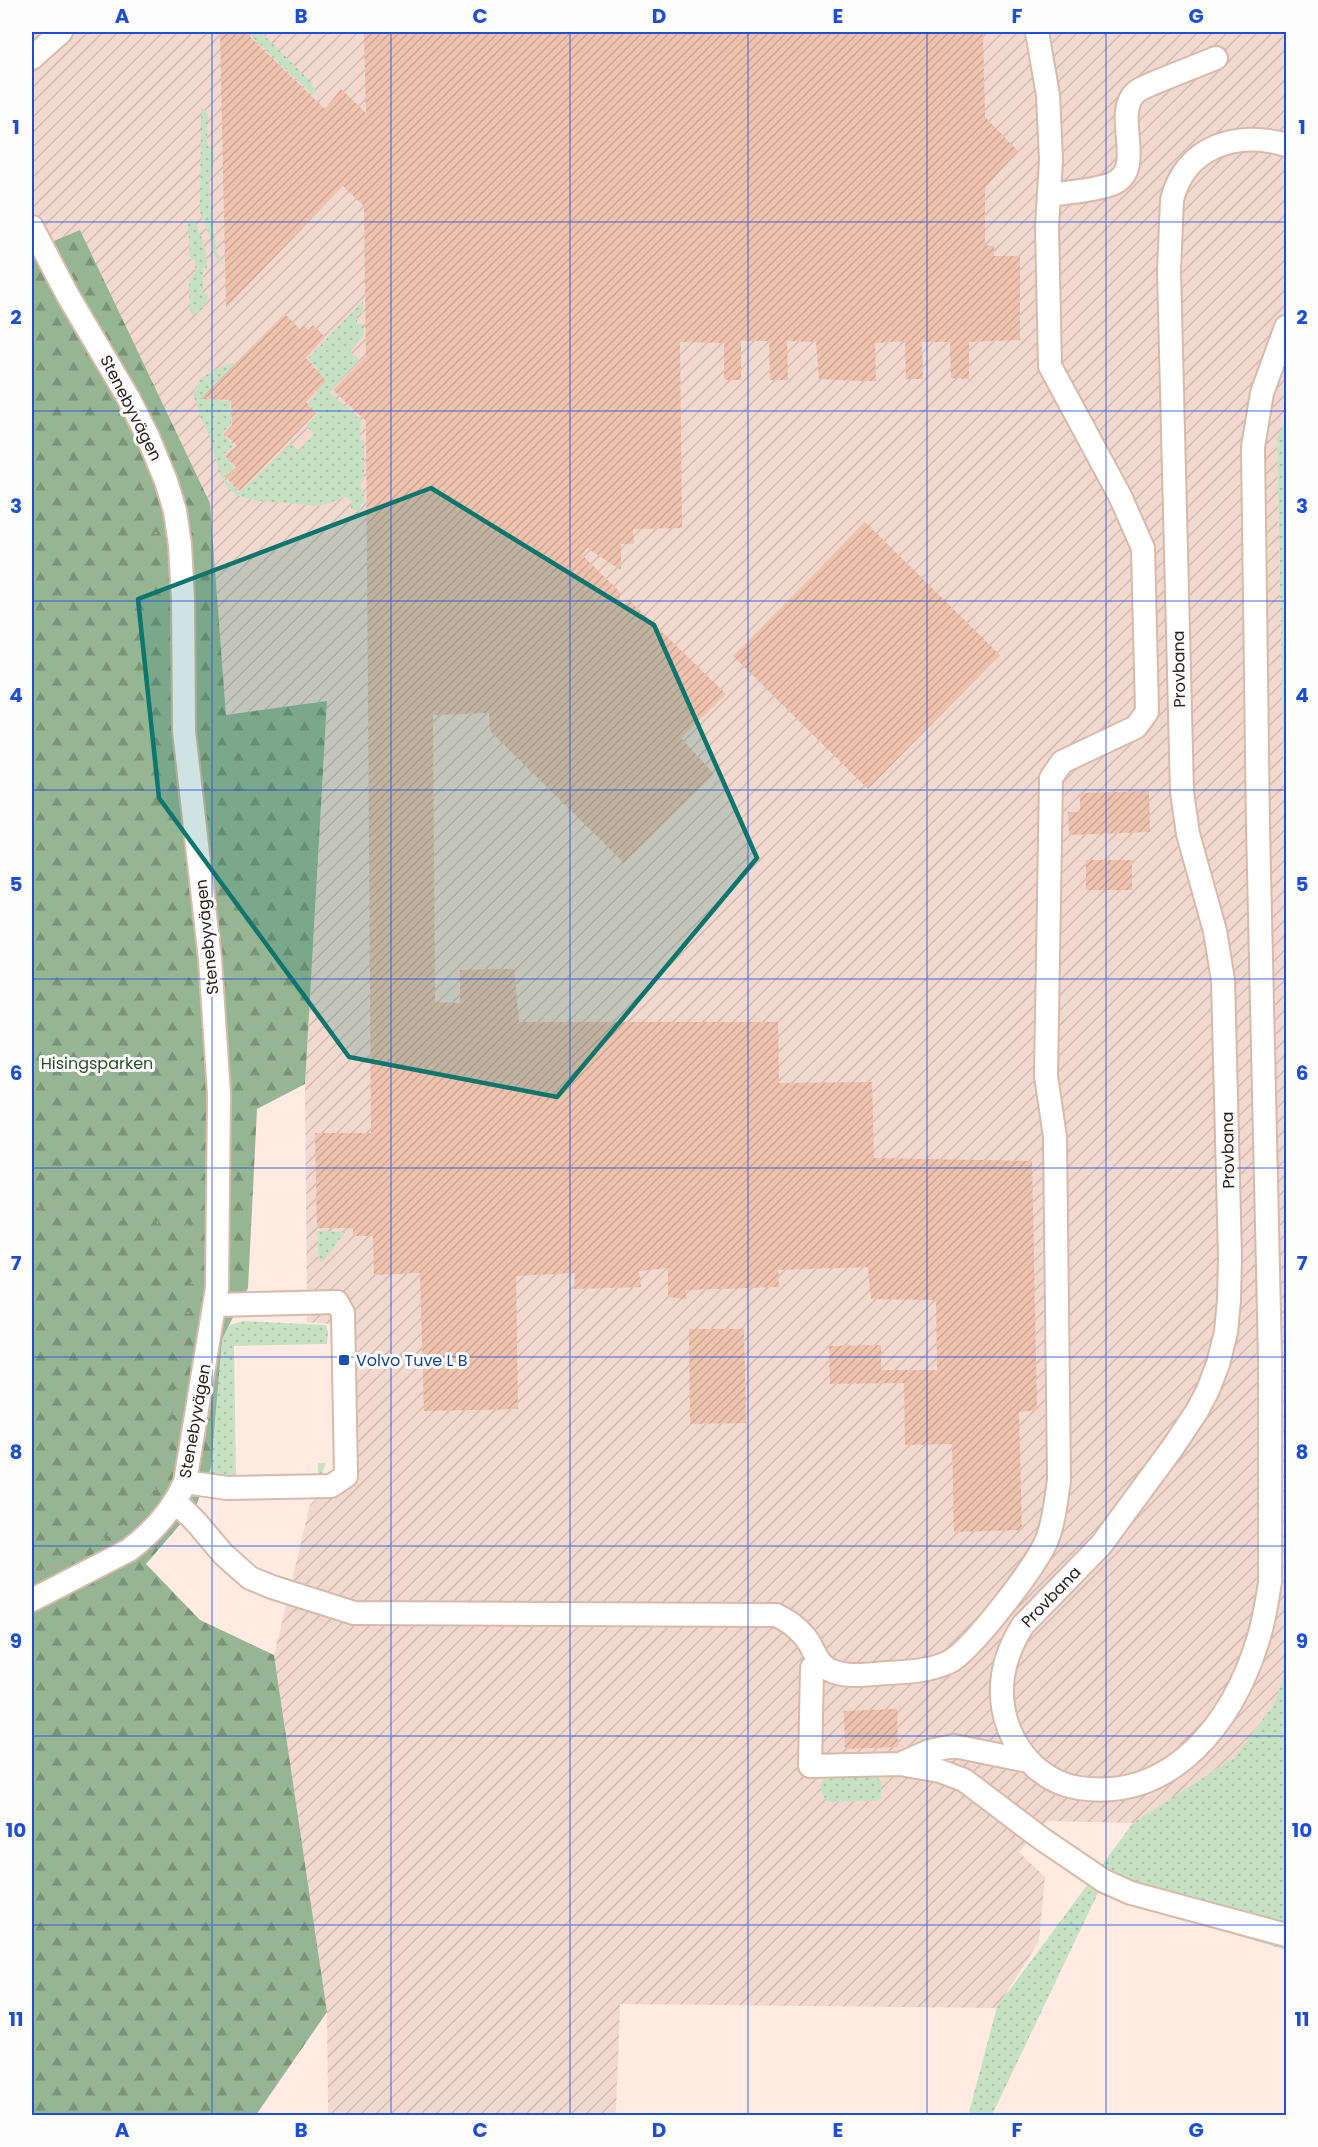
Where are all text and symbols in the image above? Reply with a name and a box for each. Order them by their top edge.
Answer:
text: A [115,2,130,30]
text: B [294,2,308,30]
text: C [472,2,488,30]
text: D [652,2,666,30]
text: E [833,2,843,30]
text: F [1012,2,1023,30]
text: G [1188,2,1204,30]
text: 1 [12,113,20,141]
text: 1 [1298,113,1306,141]
text: 2 [10,303,22,331]
text: 2 [1296,303,1308,331]
street label: Stenebyvägen [94,351,168,465]
text: 3 [10,492,22,520]
text: 3 [1296,492,1308,520]
street label: Provbana [1167,630,1191,708]
text: 4 [9,681,23,709]
text: 4 [1295,681,1309,709]
text: 5 [10,870,23,898]
text: 5 [1296,870,1309,898]
street label: Stenebyvägen [190,878,224,996]
park label: Hisingsparken [41,1052,153,1075]
text: 6 [10,1059,22,1087]
text: 6 [1296,1059,1308,1087]
street label: Provbana [1216,1111,1240,1189]
text: 7 [11,1249,22,1277]
text: 7 [1297,1249,1308,1277]
place label: Volvo Tuve L B [356,1349,468,1372]
marker: Volvo Tuve L B [337,1353,351,1367]
street label: Stenebyvägen [174,1362,216,1480]
text: 8 [10,1438,22,1466]
text: 8 [1296,1438,1308,1466]
street label: Provbana [1016,1561,1086,1633]
text: 9 [10,1627,22,1655]
text: 9 [1296,1627,1308,1655]
text: 10 [6,1816,26,1844]
text: 10 [1292,1816,1312,1844]
text: 11 [8,2005,24,2033]
text: 11 [1294,2005,1310,2033]
text: A [115,2116,130,2144]
text: B [294,2116,308,2144]
text: C [472,2116,488,2144]
text: D [652,2116,666,2144]
text: E [833,2116,843,2144]
text: F [1012,2116,1023,2144]
text: G [1188,2116,1204,2144]

